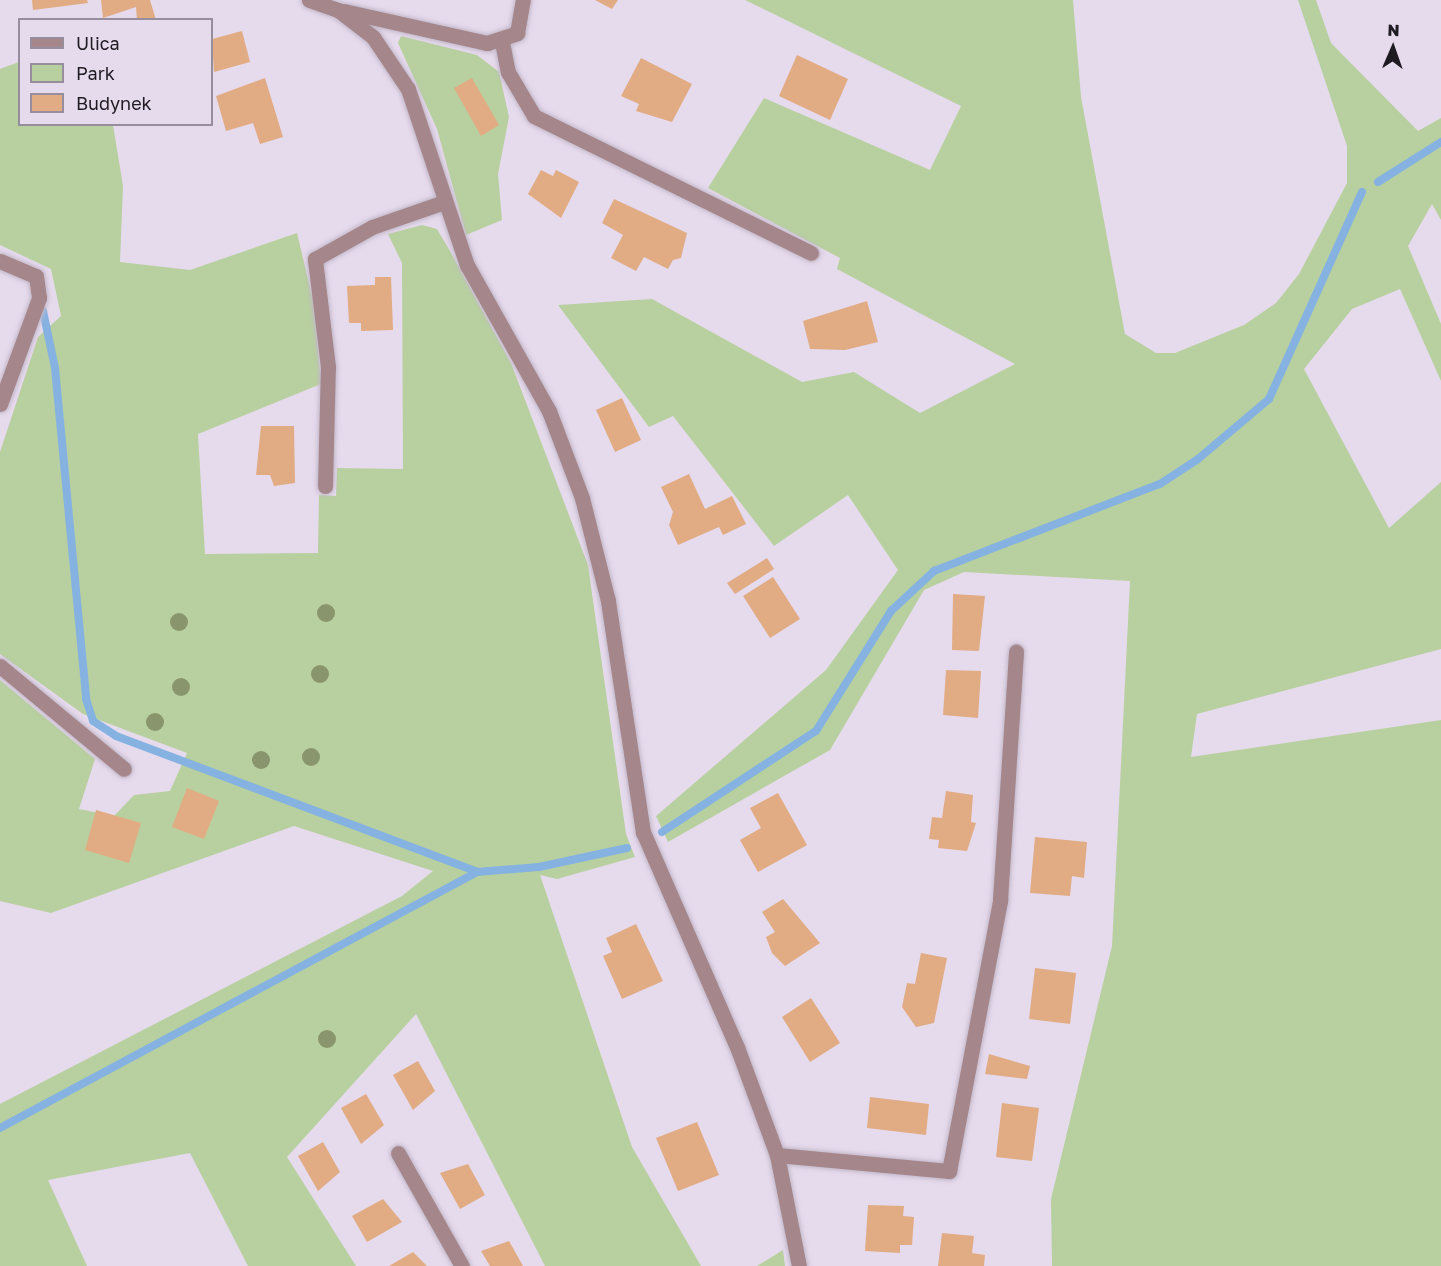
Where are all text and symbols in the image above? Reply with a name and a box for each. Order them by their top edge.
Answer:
legend [18,18,213,126]
north arrow [1363,18,1423,78]
text: N [1387,20,1400,40]
text: Ulica [76,32,120,54]
text: Park [76,62,115,84]
text: Budynek [76,92,152,114]

